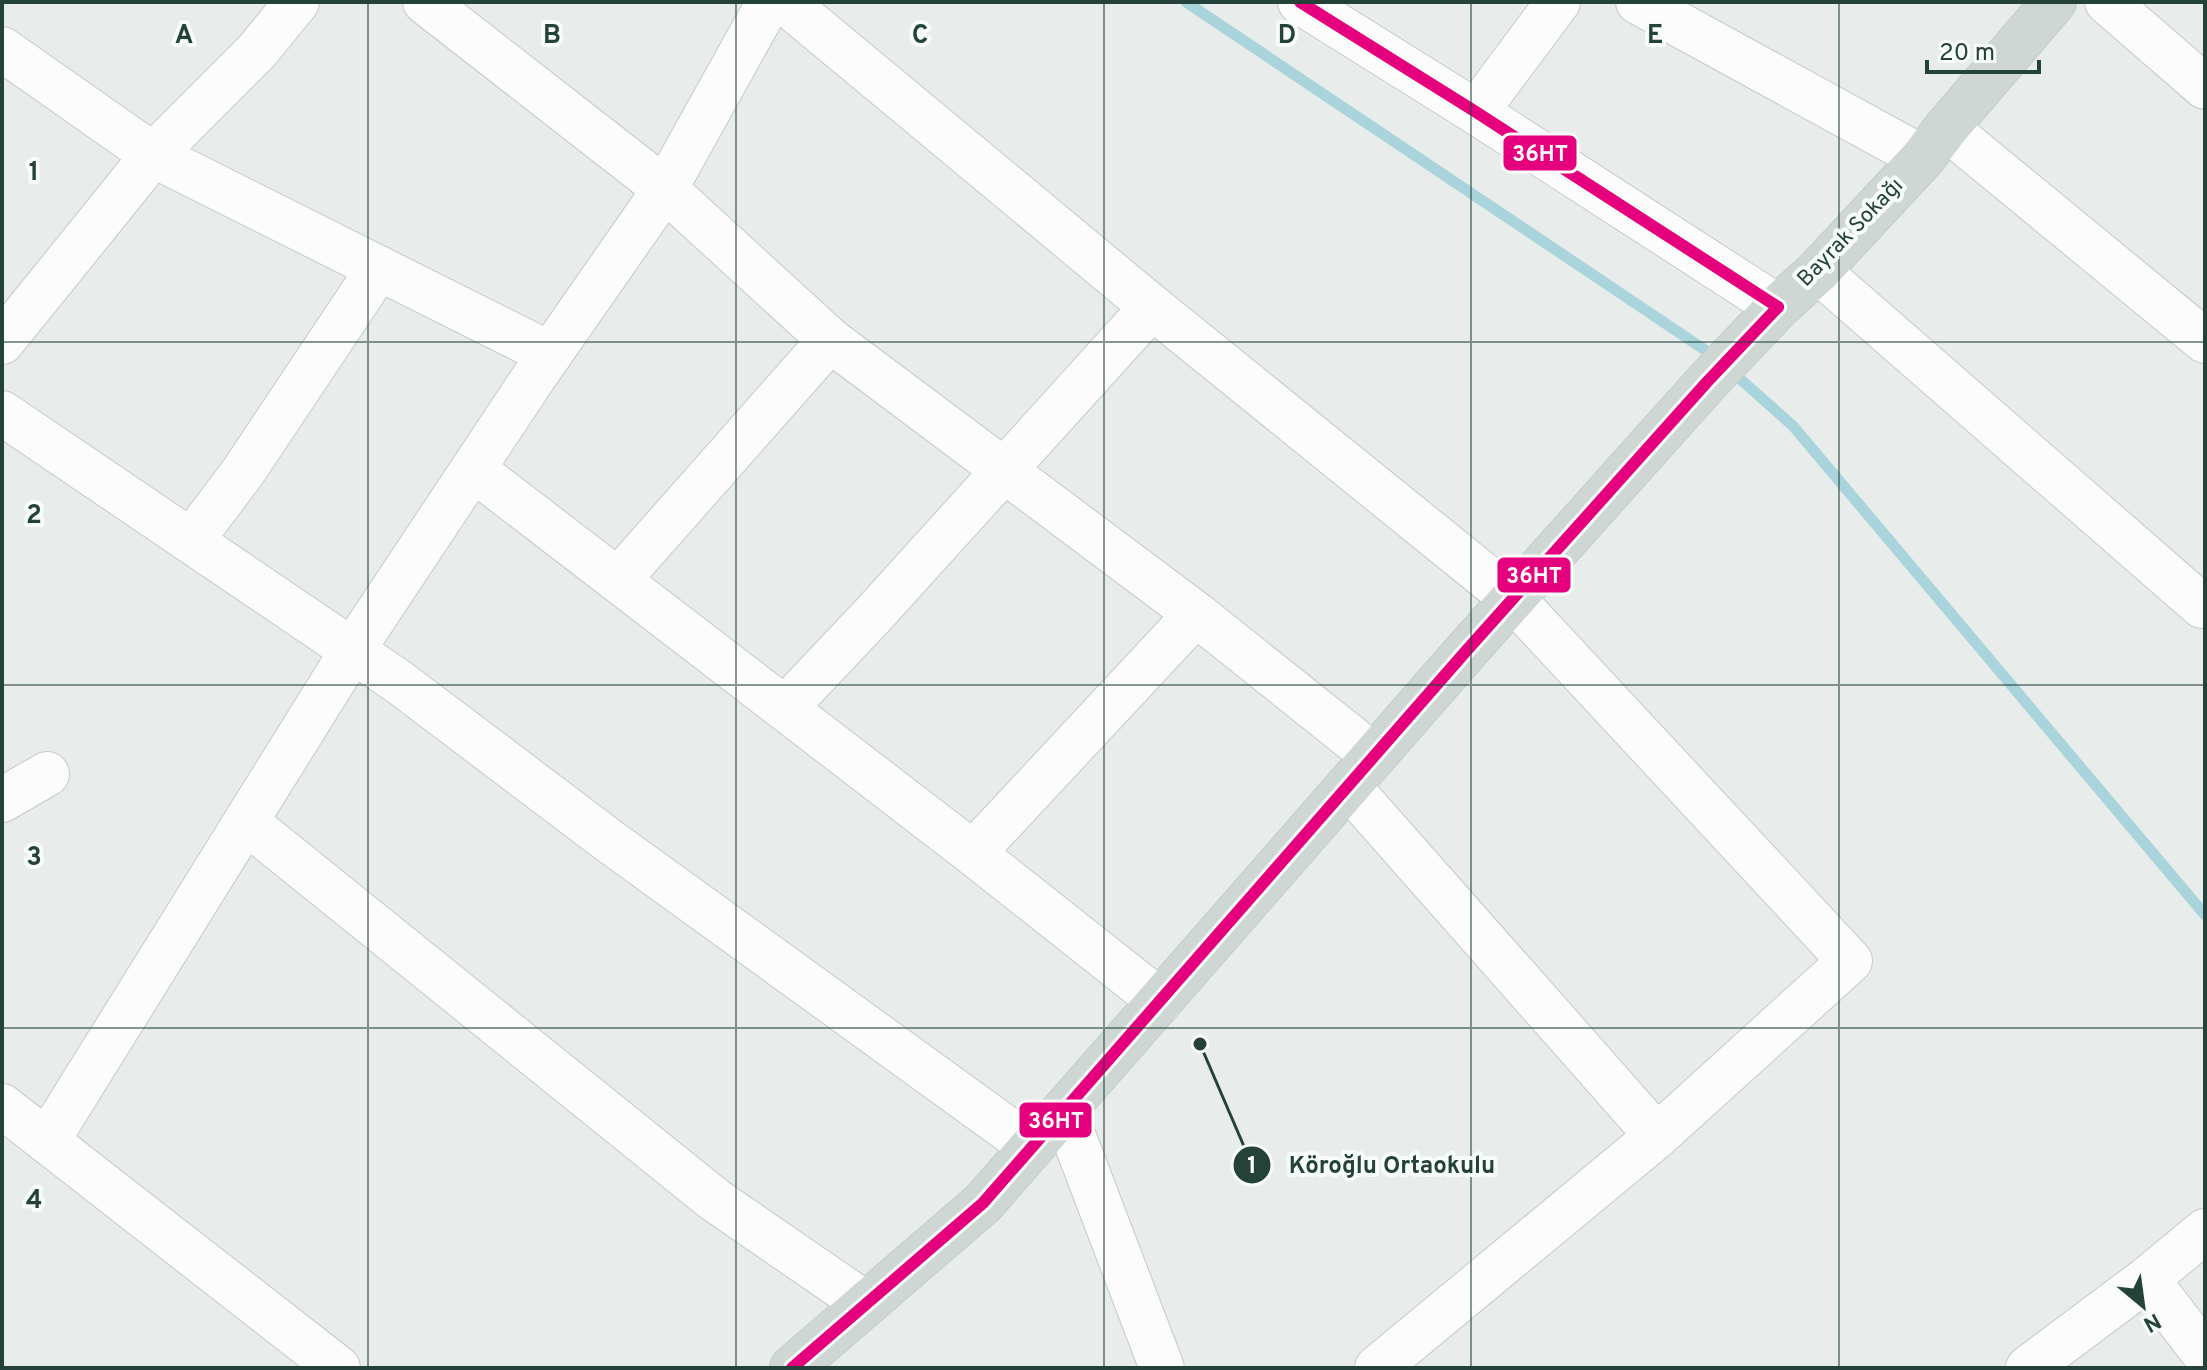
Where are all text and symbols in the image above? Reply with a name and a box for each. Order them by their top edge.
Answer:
text: A [175,20,193,53]
text: B [543,20,561,53]
text: C [912,20,928,53]
text: D [1278,20,1296,53]
text: E [1647,20,1663,53]
scale bar [1927,24,2039,74]
text: 20 m [1939,39,1995,69]
line badge: 36HT [1502,134,1578,172]
text: 36HT [1512,142,1568,169]
text: 1 [29,157,39,190]
street label: Bayrak Sokağı [1792,173,1910,293]
text: 2 [26,500,42,533]
line badge: 36HT [1496,556,1572,594]
text: 36HT [1506,564,1562,591]
text: 3 [26,842,42,875]
line badge: 36HT [1018,1101,1093,1139]
text: 36HT [1028,1109,1084,1136]
callout: Köroğlu Ortaokulu [1232,1141,1511,1189]
text: 1 [1247,1152,1257,1182]
text: Köroğlu Ortaokulu [1289,1152,1495,1182]
text: 4 [26,1185,42,1218]
north arrow [2103,1266,2183,1346]
text: N [2138,1306,2165,1337]

